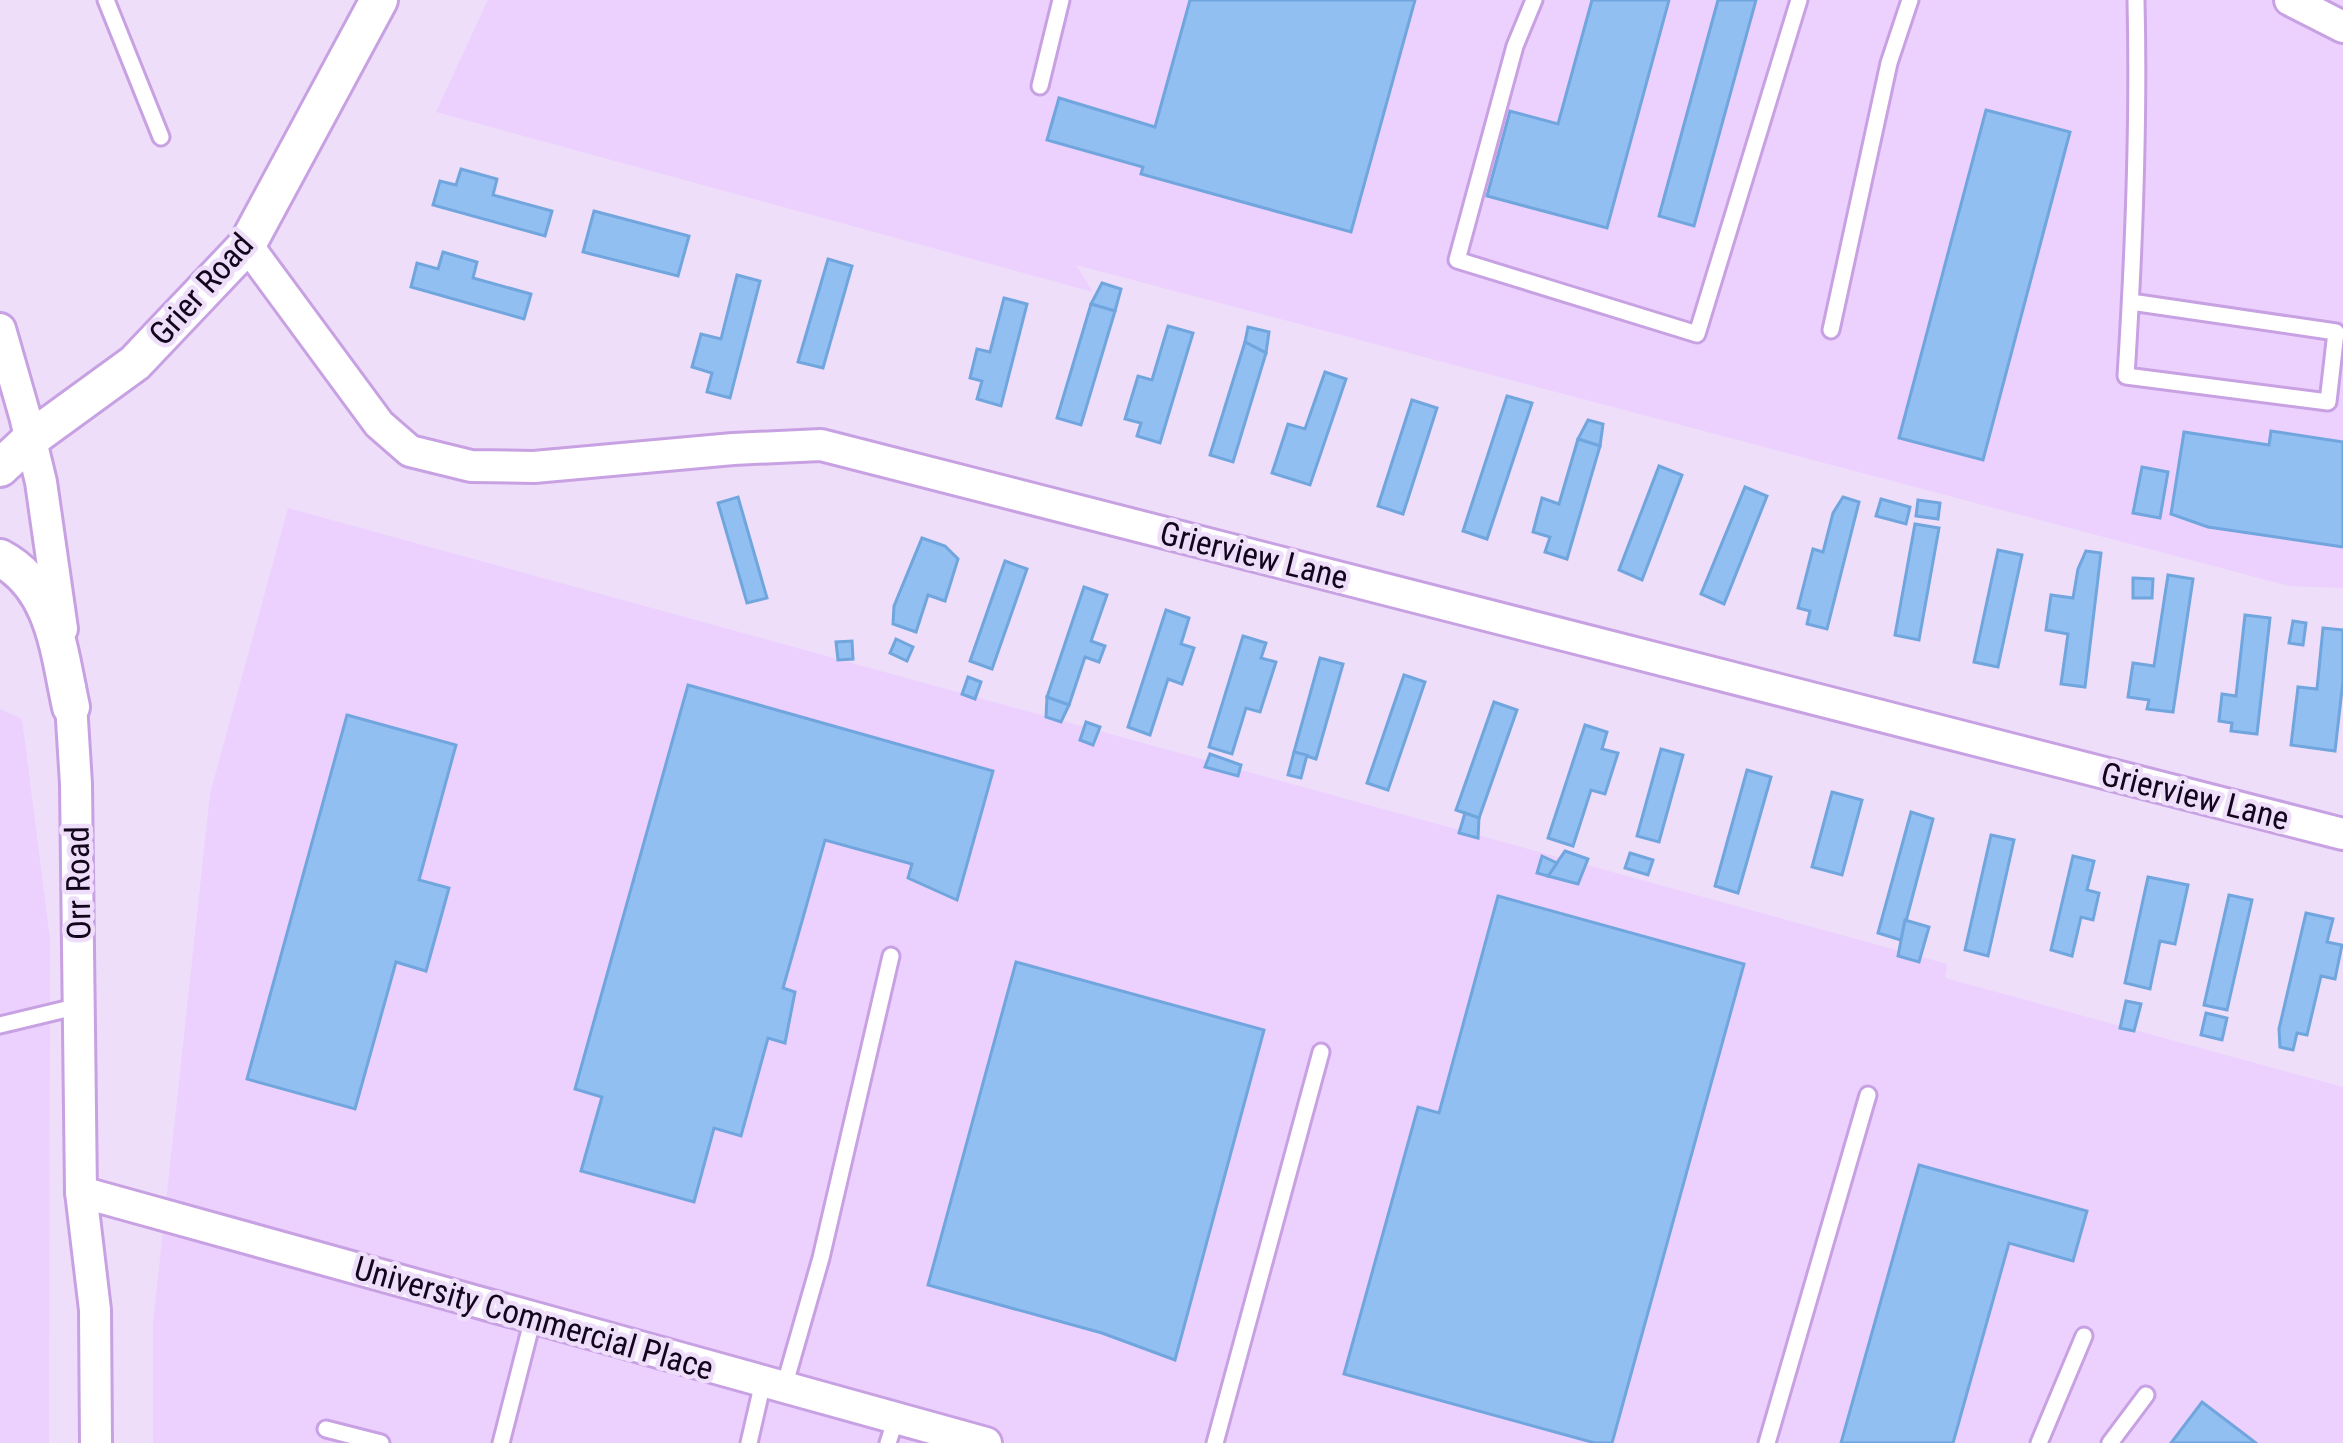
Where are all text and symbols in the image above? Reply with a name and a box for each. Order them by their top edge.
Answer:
street label: Grier Road [141,225,261,353]
street label: Grierview Lane [1156,513,1352,597]
street label: Grierview Lane [2097,754,2293,838]
street label: Orr Road [58,826,98,940]
street label: University Commercial Place [350,1248,718,1388]

